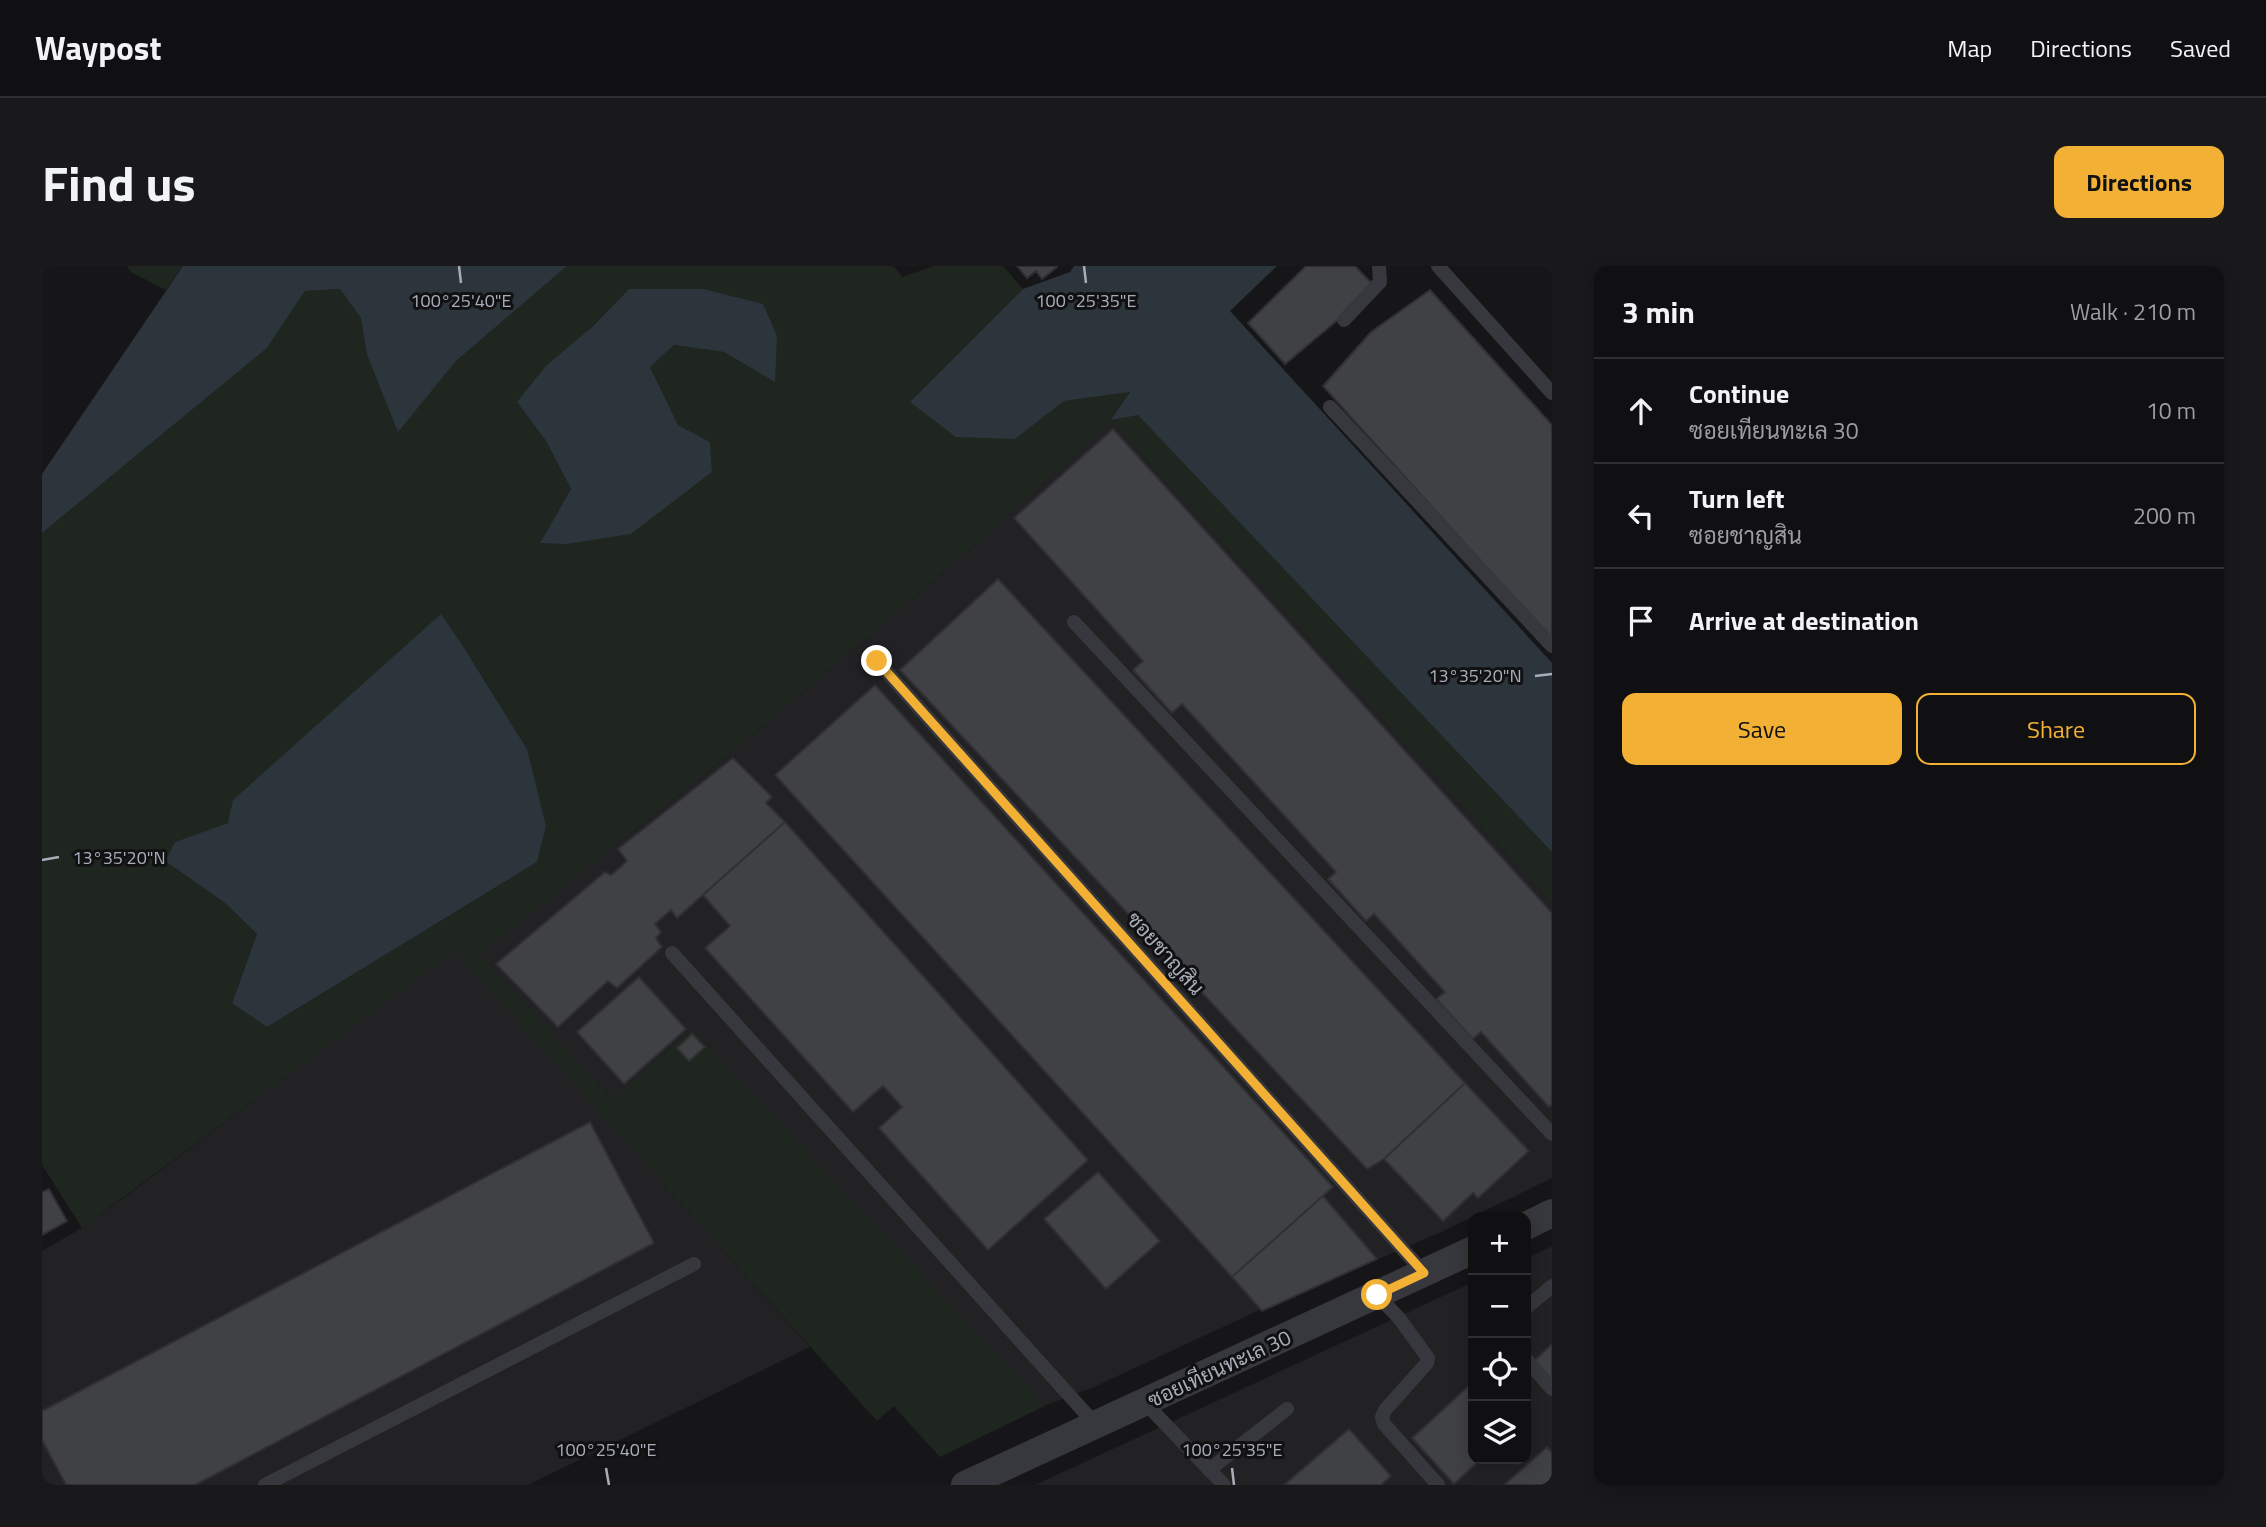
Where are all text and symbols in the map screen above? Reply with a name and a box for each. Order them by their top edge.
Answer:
text: Waypost [35,23,161,73]
text: Map [1947,30,1992,66]
text: Directions [2030,30,2132,66]
text: Saved [2170,30,2231,66]
text: Find us [42,145,196,220]
button: Directions [2054,146,2224,218]
text: 100°25'40"E [410,287,512,314]
text: 100°25'35"E [1035,287,1137,314]
text: 3 min [1622,289,1695,335]
text: Walk · 210 m [2070,294,2196,329]
text: Continue [1689,374,1789,413]
icon: ahead [1622,392,1660,430]
text: 10 m [2146,393,2196,428]
text: ซอยเทียนทะเล 30 [1689,413,1859,448]
text: Turn left [1689,479,1784,518]
icon: left [1622,497,1660,535]
text: 200 m [2133,498,2196,533]
text: ซอยชาญสิน [1689,518,1802,553]
text: Arrive at destination [1689,601,1919,640]
icon: arrive [1622,602,1660,640]
route end [861,645,892,676]
text: 13°35'20"N [1428,662,1522,689]
button: Save [1622,693,1902,765]
button: Share [1916,693,2196,765]
text: 13°35'20"N [72,844,166,871]
street label: ซอยชาญสิน [1120,904,1212,1002]
map controls [1468,1212,1531,1464]
button: + [1468,1212,1531,1275]
button: − [1468,1275,1531,1338]
route start [1361,1279,1392,1310]
street label: ซอยเทียนทะเล 30 [1142,1321,1296,1415]
button: locate [1468,1338,1531,1401]
button: layers [1468,1401,1531,1464]
text: 100°25'40"E [555,1436,657,1463]
text: 100°25'35"E [1181,1436,1283,1463]

